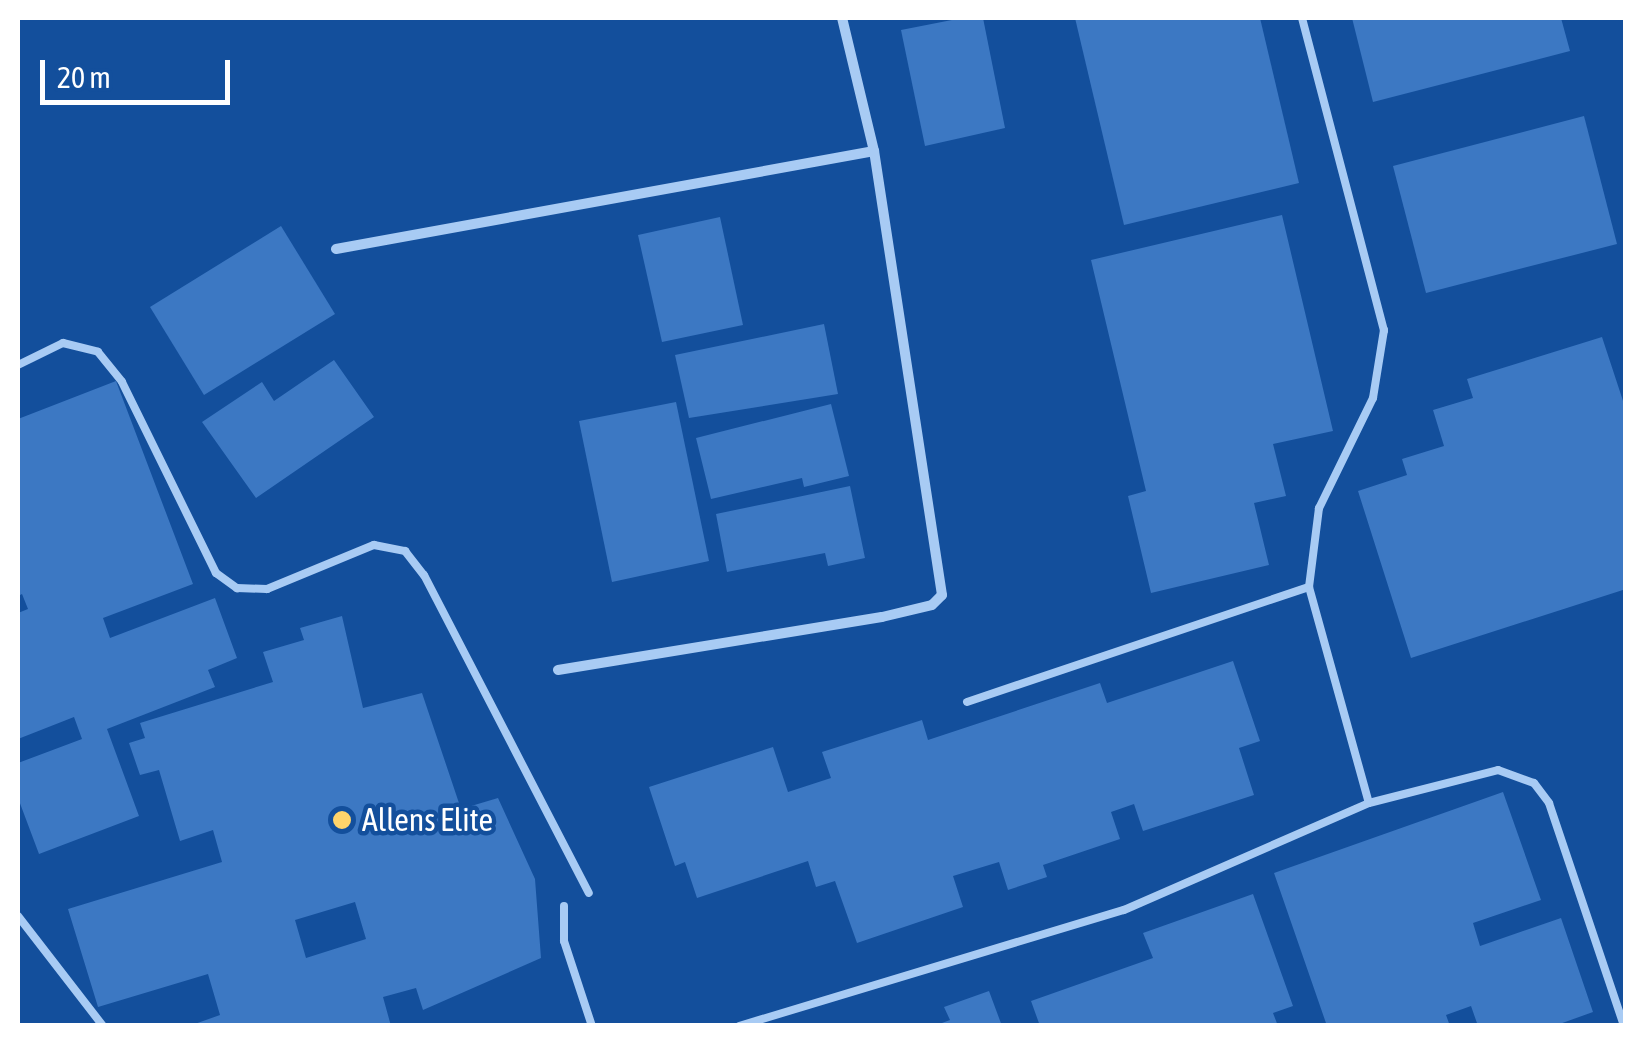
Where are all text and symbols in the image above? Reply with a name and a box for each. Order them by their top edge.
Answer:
scale bar [45,40,235,102]
text: 20 m [57,60,111,94]
place label: Allens Elite [362,801,493,839]
marker: Allens Elite [331,809,353,831]

